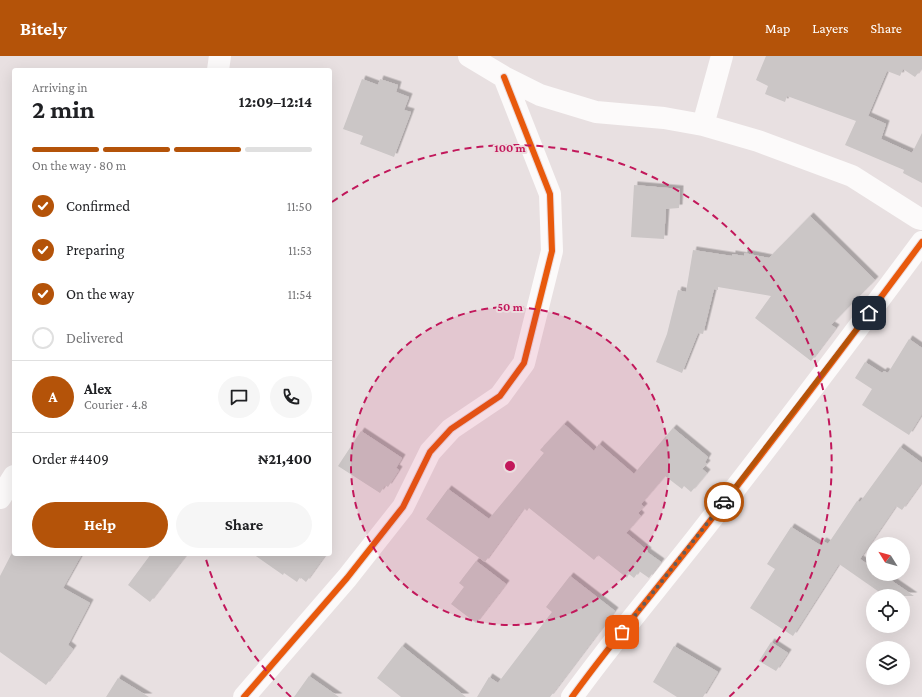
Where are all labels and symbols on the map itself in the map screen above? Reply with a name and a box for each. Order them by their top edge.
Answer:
text: 100 m [494,141,527,155]
pin [852,296,886,330]
text: 50 m [497,300,524,314]
centre of rings [503,459,517,473]
courier [704,482,744,522]
north arrow [866,537,910,581]
pin [605,615,639,649]

